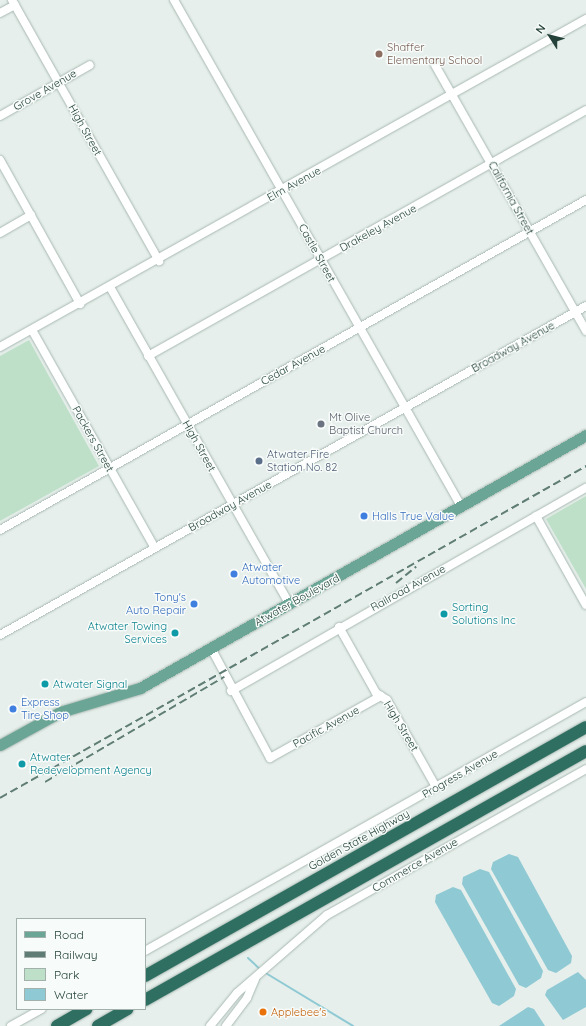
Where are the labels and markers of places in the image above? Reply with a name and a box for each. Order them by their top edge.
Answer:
place label: Shaffer Elementary School [387,41,482,67]
marker: Shaffer Elementary School [374,49,384,59]
place label: Mt Olive Baptist Church [329,411,403,437]
marker: Mt Olive Baptist Church [316,419,326,429]
place label: Atwater Fire Station No. 82 [267,448,337,474]
marker: Atwater Fire Station No. 82 [254,456,264,466]
place label: Halls True Value [372,509,454,523]
marker: Halls True Value [359,511,369,521]
place label: Atwater Automotive [242,561,300,587]
marker: Atwater Automotive [229,569,239,579]
place label: Tony's Auto Repair [126,591,186,617]
marker: Tony's Auto Repair [189,599,199,609]
place label: Sorting Solutions Inc [452,601,516,627]
marker: Sorting Solutions Inc [439,609,449,619]
place label: Atwater Towing Services [88,620,167,646]
marker: Atwater Towing Services [170,628,180,638]
place label: Atwater Signal [53,677,127,691]
marker: Atwater Signal [40,679,50,689]
place label: Express Tire Shop [21,696,69,722]
marker: Express Tire Shop [8,704,18,714]
place label: Atwater Redevelopment Agency [30,751,152,777]
marker: Atwater Redevelopment Agency [17,759,27,769]
place label: Applebee's [271,1005,326,1019]
marker: Applebee's [258,1007,268,1017]

